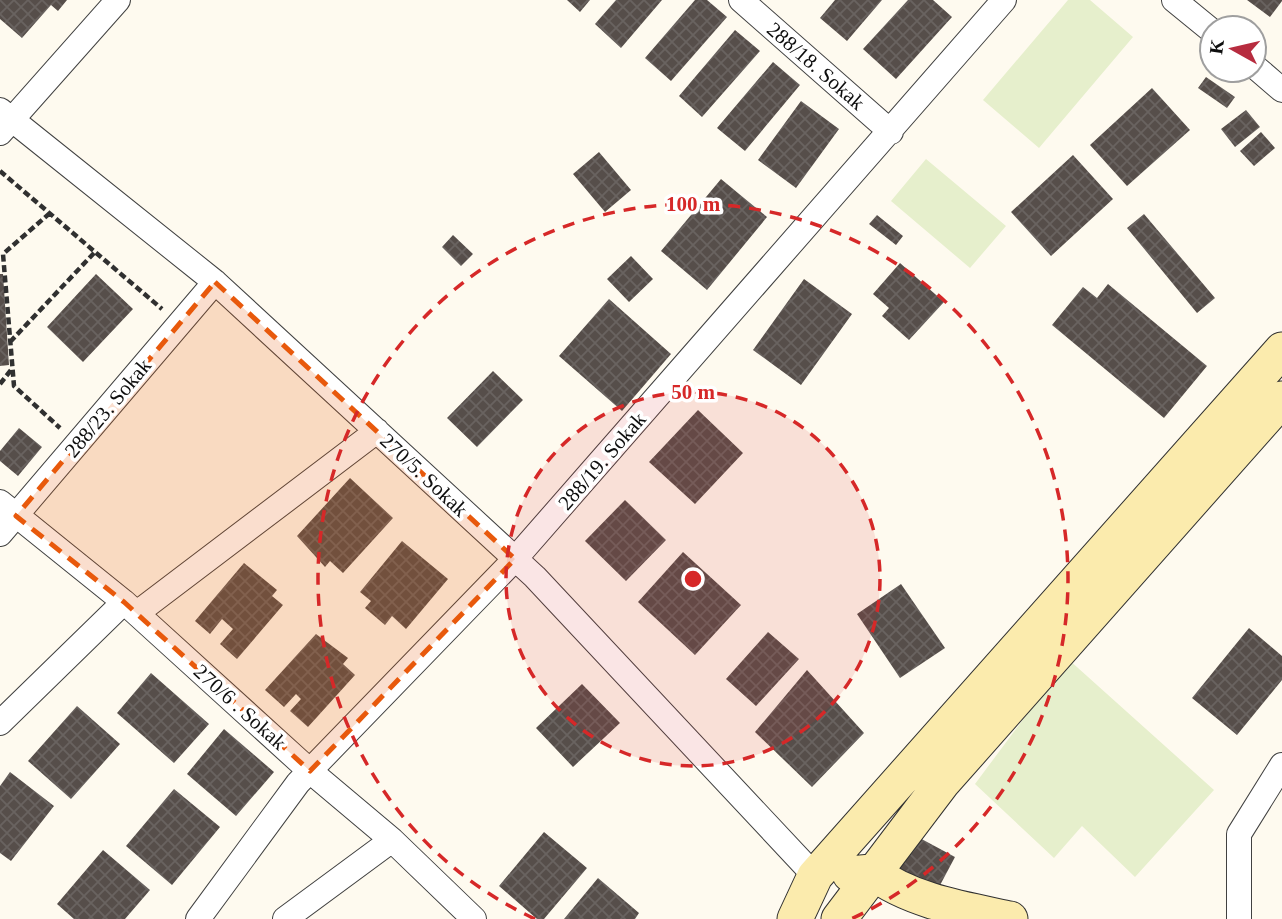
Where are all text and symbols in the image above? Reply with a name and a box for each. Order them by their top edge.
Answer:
north arrow [1198,14,1268,84]
street label: 288/18. Sokak [762,17,870,115]
text: K [1205,38,1228,55]
text: 100 m [666,192,721,216]
street label: 288/23. Sokak [60,353,157,462]
text: 50 m [671,380,715,404]
street label: 288/19. Sokak [553,407,651,515]
street label: 270/5. Sokak [375,428,473,522]
centre of rings [681,567,705,591]
street label: 270/6 . Sokak [189,659,292,755]

